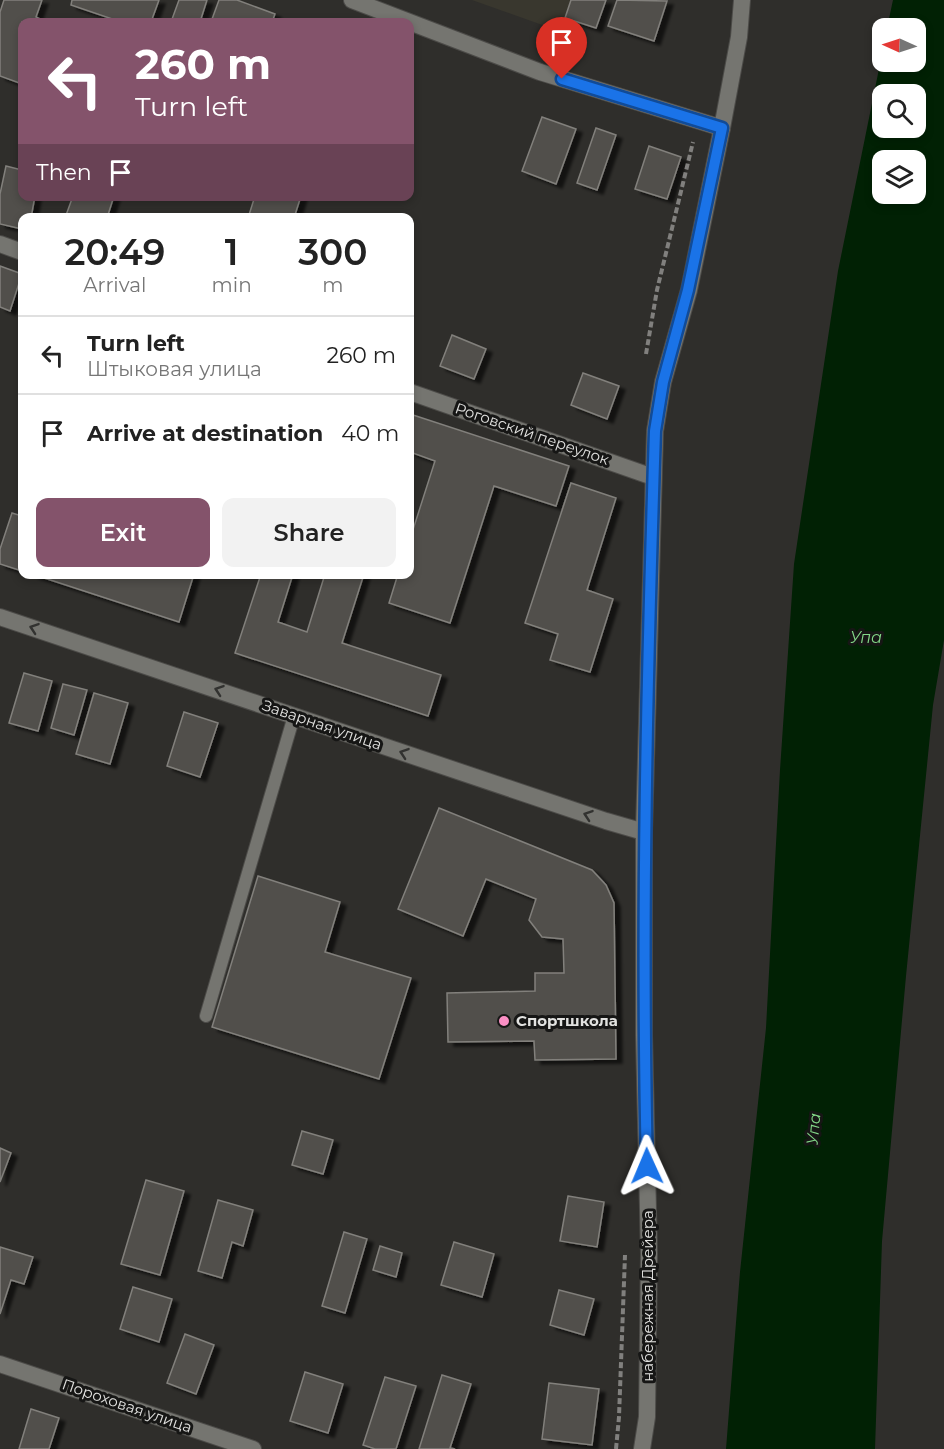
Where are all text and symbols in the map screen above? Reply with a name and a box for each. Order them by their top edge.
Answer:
pin [536,17,587,79]
north arrow [872,18,926,72]
map controls [872,18,926,204]
icon: arrive [545,26,578,59]
text: 260 m [135,38,271,90]
icon: left [36,42,114,120]
button: search [872,84,926,138]
text: Turn left [135,90,248,123]
button: layers [872,150,926,204]
icon: arrive [104,156,137,189]
text: Then [36,159,92,186]
text: 20:49 [64,230,165,274]
text: 1 [225,230,239,274]
text: 300 [298,230,368,274]
text: Arrival [83,273,146,297]
text: min [212,273,252,297]
text: m [322,273,343,297]
text: Turn left [87,330,185,357]
icon: left [36,339,69,372]
text: 260 m [326,342,396,369]
text: Штыковая улица [87,357,262,381]
street label: Роговский переулок [453,398,612,469]
icon: arrive [36,417,69,450]
text: Arrive at destination [87,420,323,447]
text: 40 m [341,420,399,447]
button: Exit [36,498,210,567]
button: Share [222,498,396,567]
one-way arrow [29,623,40,635]
water label: Упа [850,628,882,647]
one-way arrow [214,685,225,698]
street label: Заварная улица [260,695,384,754]
one-way arrow [399,747,409,760]
one-way arrow [583,810,594,823]
place label: Спортшкола [516,1011,618,1030]
marker: Спортшкола [497,1014,511,1028]
water label: Упа [803,1112,824,1146]
position arrow [615,1134,679,1198]
street label: набережная Дрейера [638,1210,657,1382]
street label: Пороховая улица [60,1374,195,1437]

